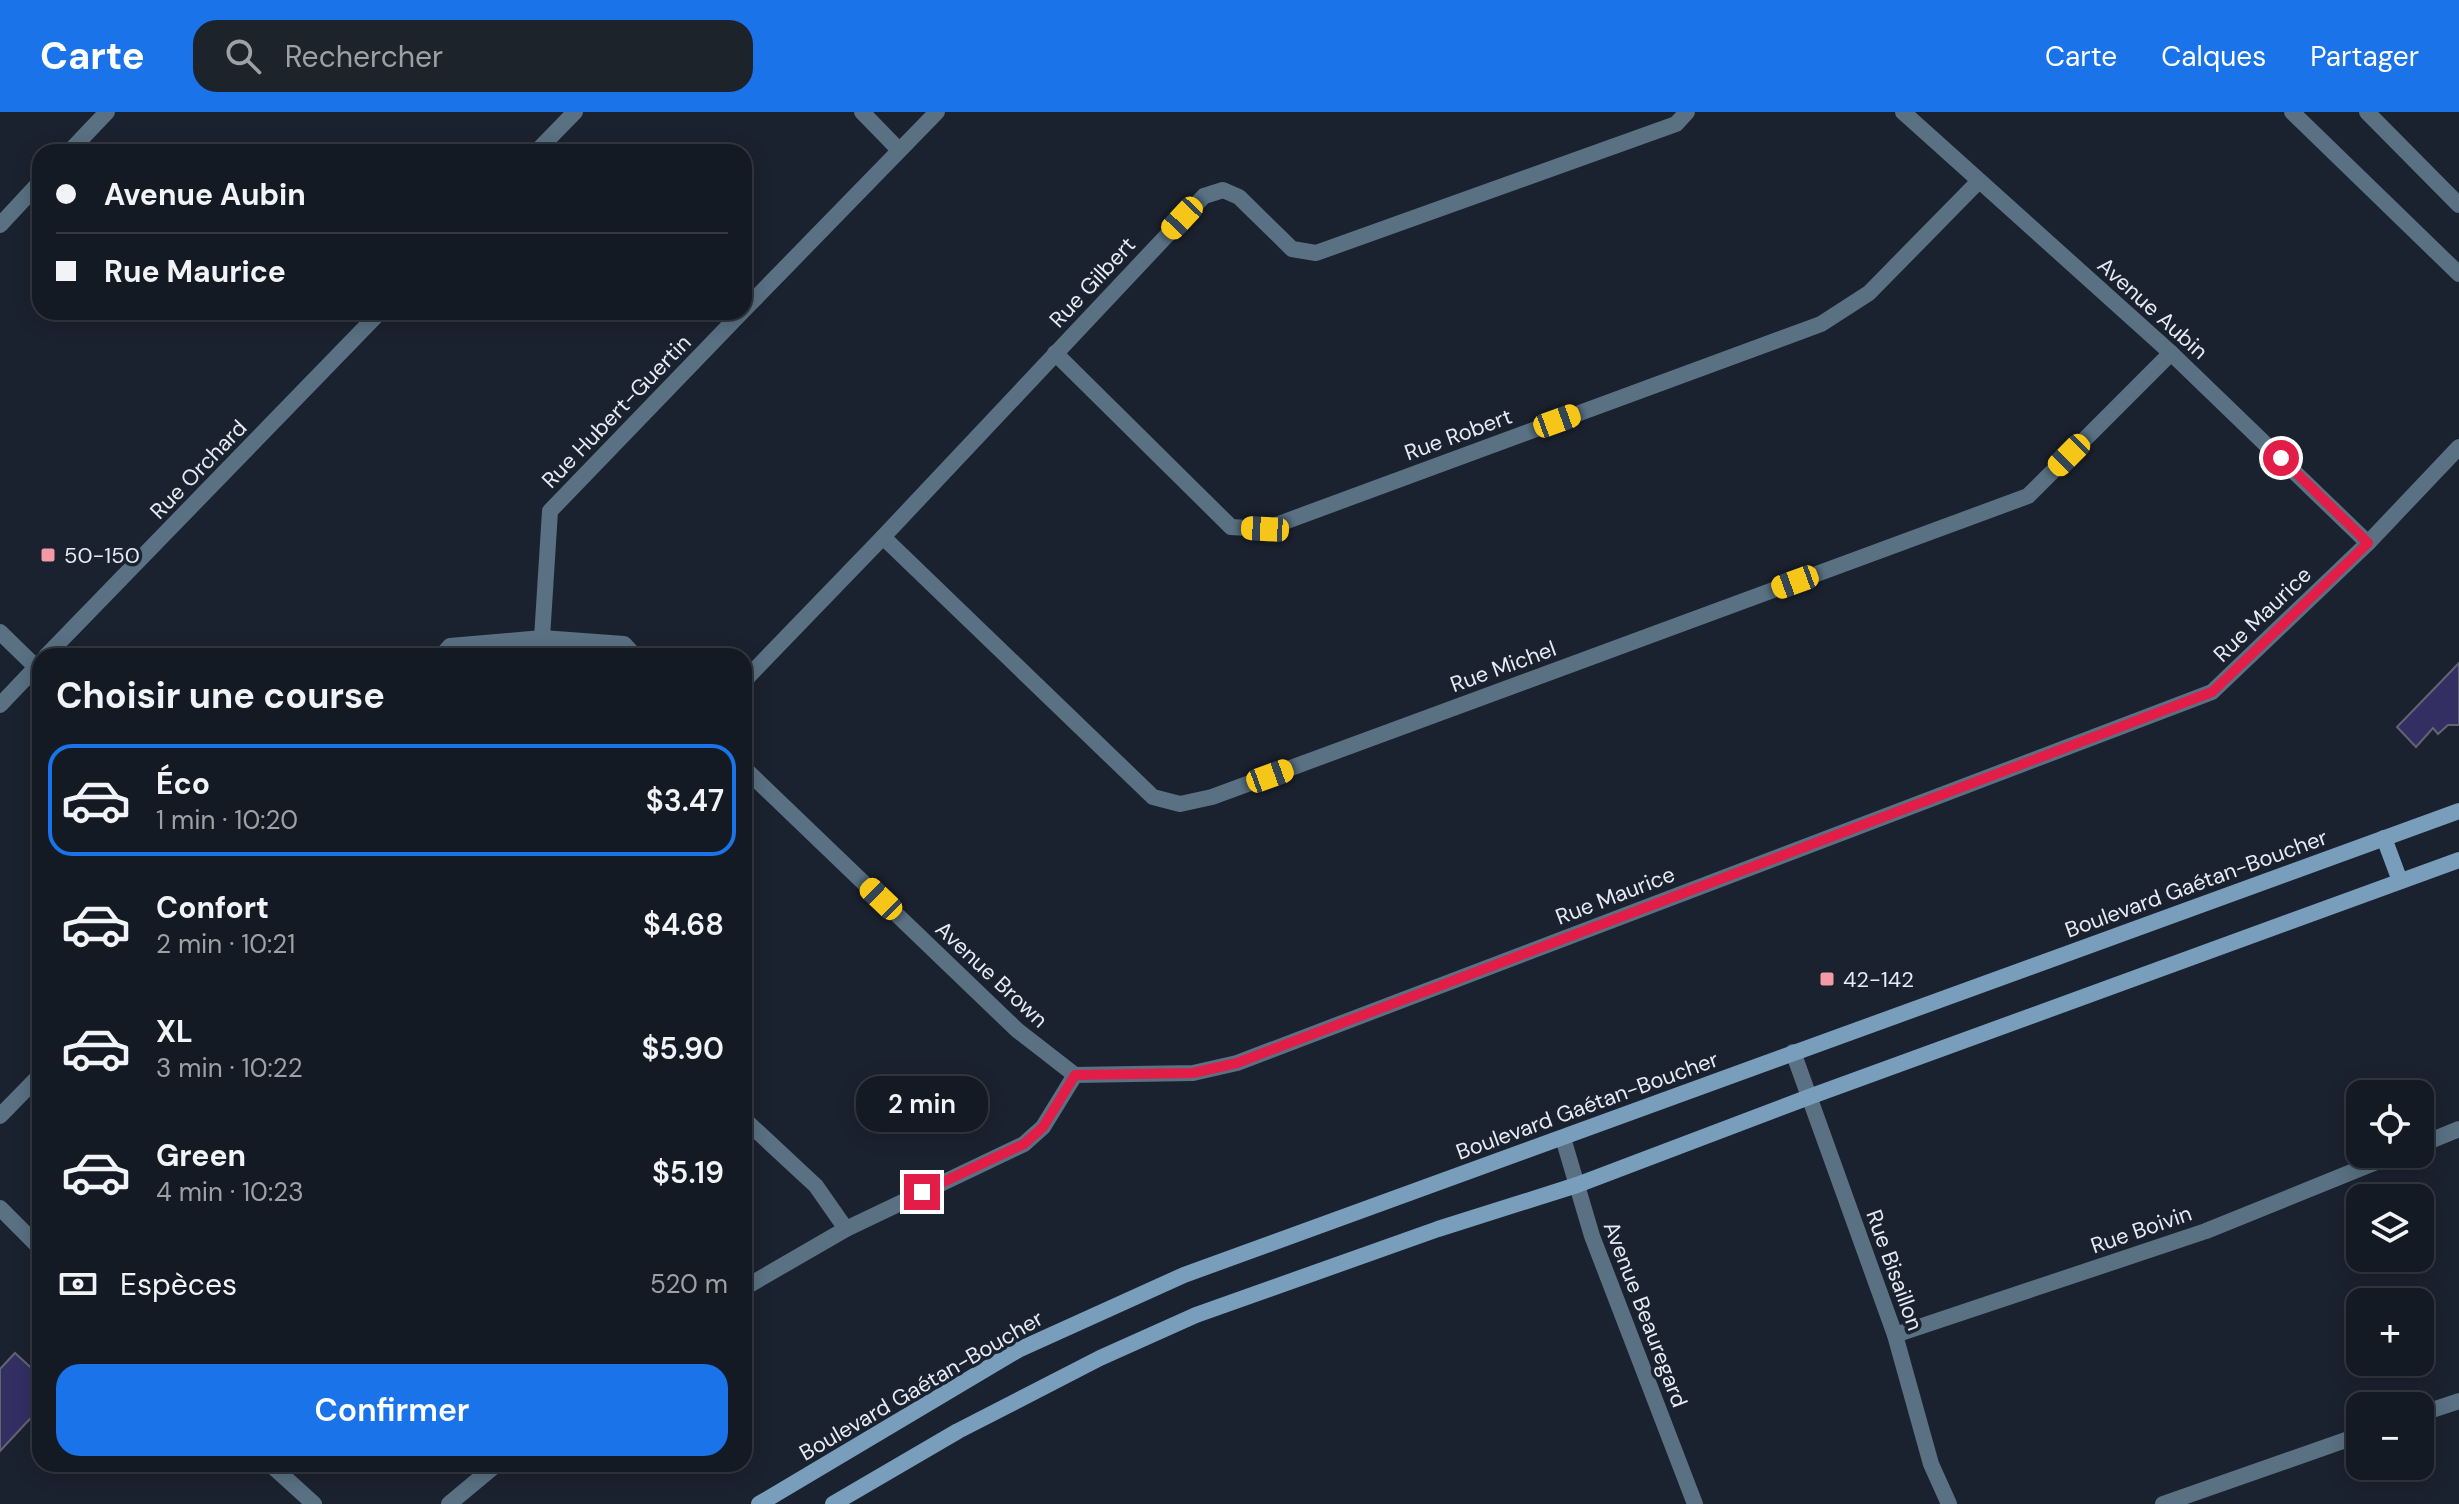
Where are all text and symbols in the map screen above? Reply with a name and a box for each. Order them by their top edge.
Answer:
search box [193,20,753,92]
text: Carte [40,31,145,81]
icon: search [221,34,265,78]
text: Rechercher [285,37,443,76]
text: Carte [2045,38,2117,75]
text: Calques [2161,38,2266,75]
text: Partager [2310,38,2419,75]
text: Avenue Aubin [104,175,306,214]
car [1157,192,1207,244]
street label: Rue Gilbert [1043,231,1142,334]
street label: Avenue Aubin [2091,251,2214,366]
text: Rue Maurice [104,252,286,291]
street label: Rue Hubert-Guertin [535,328,697,494]
street label: Rue Robert [1400,402,1516,467]
car [1530,402,1584,440]
street label: Rue Orchard [144,413,253,525]
car [2044,430,2094,480]
route start [2263,440,2299,476]
car [1240,516,1290,542]
place label: 50-150 [64,541,140,570]
marker: 50-150 [39,546,57,564]
street label: Rue Maurice [2207,560,2318,668]
car [1768,563,1822,601]
street label: Rue Michel [1446,634,1560,699]
text: Choisir une course [56,672,385,719]
car [1243,757,1297,795]
icon: car [60,764,132,836]
text: Éco [156,764,210,803]
text: $3.47 [646,781,724,820]
text: 1 min · 10:20 [156,803,298,837]
street label: Boulevard Gaétan-Boucher [2061,822,2331,944]
street label: Rue Maurice [1551,859,1679,932]
car [855,874,907,924]
icon: car [60,888,132,960]
text: Confort [156,888,269,927]
text: $4.68 [643,905,724,944]
street label: Avenue Brown [929,915,1054,1034]
text: 2 min · 10:21 [156,927,295,961]
place label: 42-142 [1843,965,1914,994]
marker: 42-142 [1818,970,1836,988]
icon: car [60,1012,132,1084]
text: XL [156,1012,193,1051]
text: $5.90 [641,1029,724,1068]
street label: Boulevard Gaétan-Boucher [1452,1044,1722,1166]
text: 3 min · 10:22 [156,1051,303,1085]
callout: 2 min [856,1076,988,1132]
map controls [2346,1080,2434,1480]
button: locate [2346,1080,2434,1168]
text: 2 min [888,1087,956,1121]
icon: car [60,1136,132,1208]
text: Green [156,1136,246,1175]
text: $5.19 [652,1153,724,1192]
route end [904,1174,940,1210]
text: 4 min · 10:23 [156,1175,304,1209]
button: layers [2346,1184,2434,1272]
street label: Rue Boivin [2087,1199,2196,1260]
street label: Rue Bisaillon [1859,1206,1930,1334]
street label: Avenue Beauregard [1597,1217,1694,1411]
icon: cash [56,1262,100,1306]
text: Espèces [120,1265,237,1304]
text: 520 m [650,1267,728,1301]
button: + [2346,1288,2434,1376]
street label: Boulevard Gaétan-Boucher [794,1304,1048,1467]
button: Confirmer [56,1364,728,1456]
button: − [2346,1392,2434,1480]

